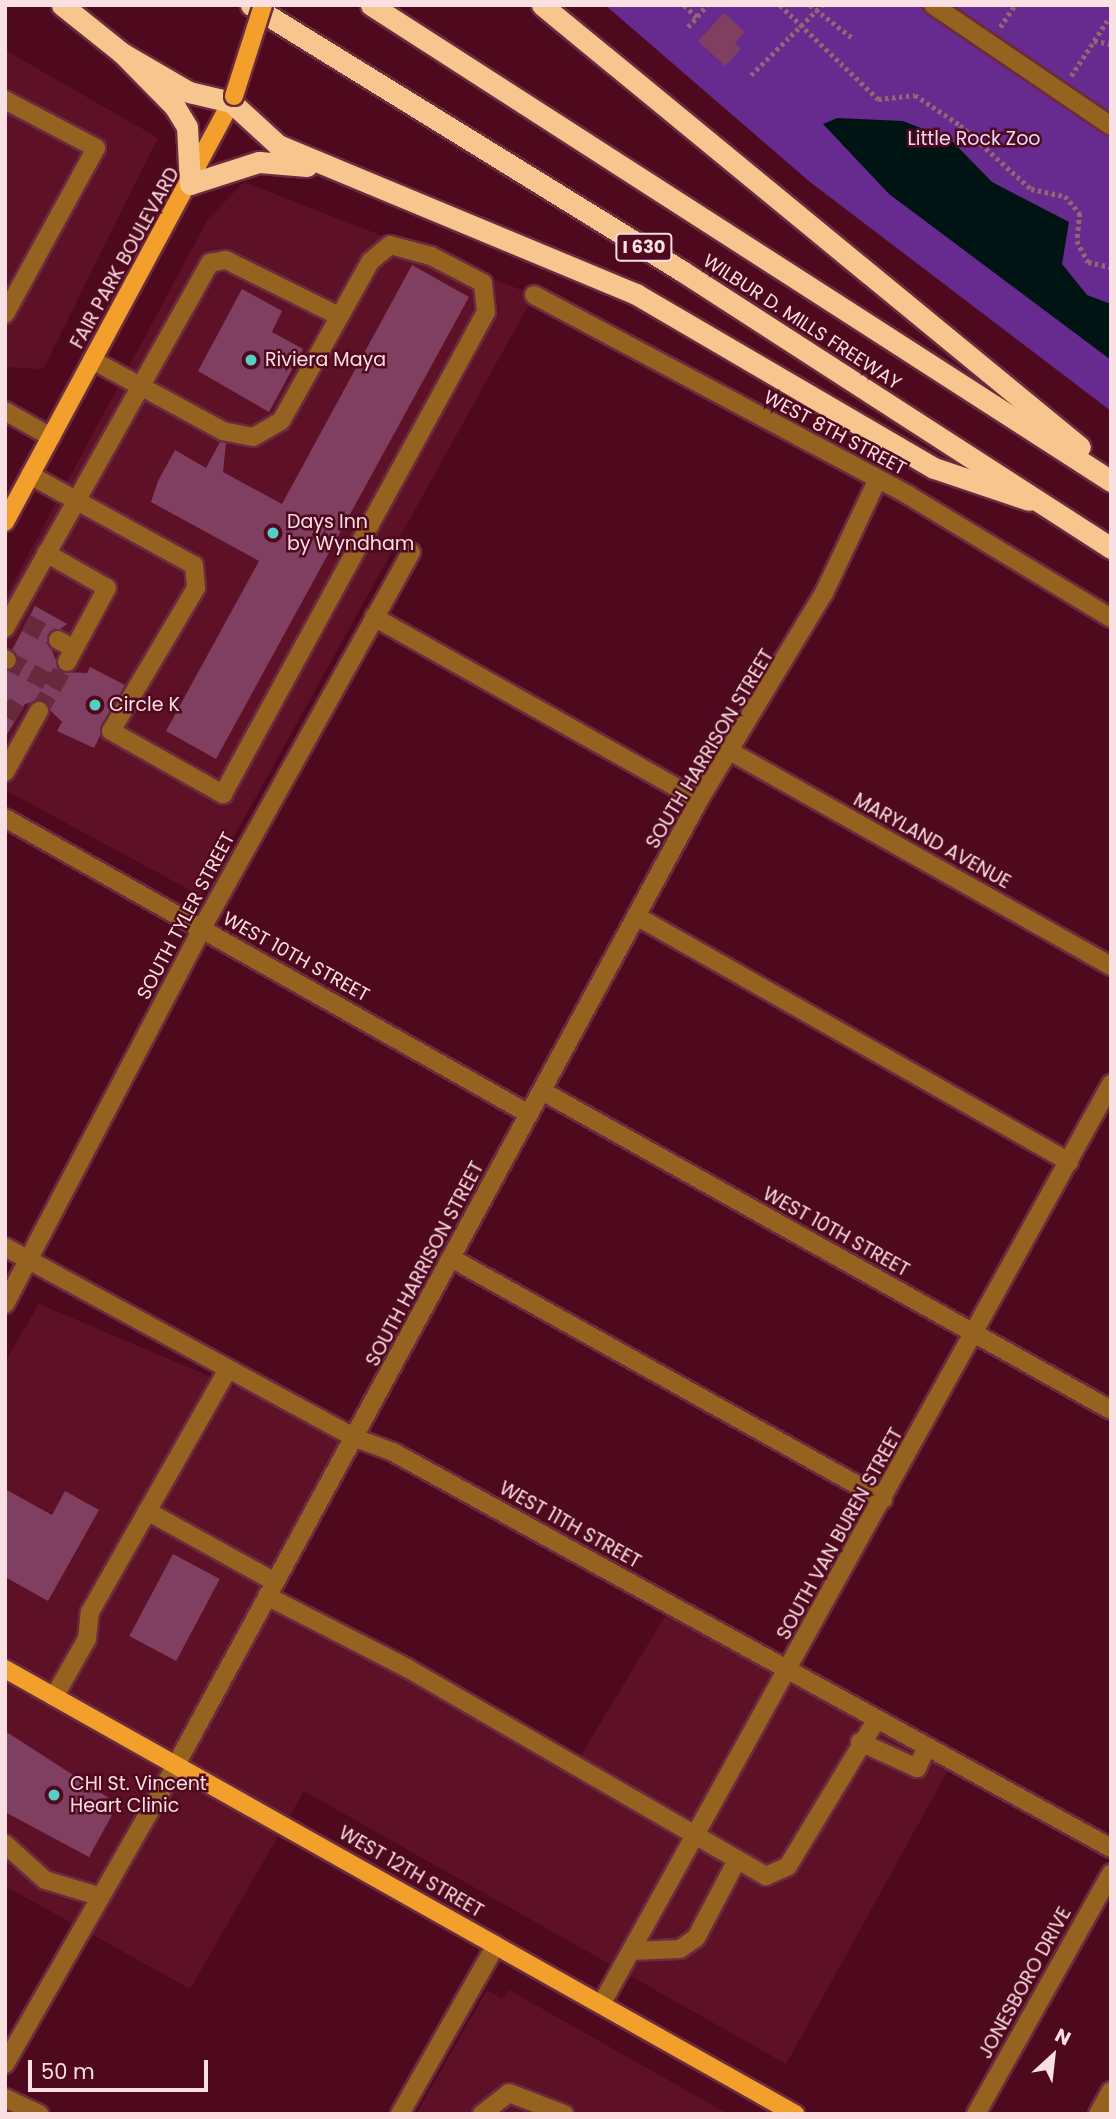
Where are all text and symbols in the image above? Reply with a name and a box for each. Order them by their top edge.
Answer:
park label: Little Rock Zoo [908,128,1040,150]
street label: FAIR PARK BOULEVARD [66,163,184,353]
road number: I 630 [614,232,674,262]
street label: WILBUR D. MILLS FREEWAY [699,249,905,395]
place label: Riviera Maya [265,349,386,371]
marker: Riviera Maya [243,352,259,368]
street label: WEST 8TH STREET [760,386,910,480]
place label: Days Inn by Wyndham [287,511,414,555]
marker: Days Inn by Wyndham [265,525,281,541]
street label: SOUTH HARRISON STREET [641,645,779,853]
place label: Circle K [109,694,180,716]
marker: Circle K [87,697,103,713]
street label: MARYLAND AVENUE [849,788,1015,894]
street label: SOUTH TYLER STREET [132,828,240,1004]
street label: WEST 10TH STREET [219,907,373,1007]
street label: SOUTH HARRISON STREET [361,1158,489,1370]
street label: WEST 10TH STREET [759,1182,913,1282]
street label: SOUTH VAN BUREN STREET [772,1424,908,1644]
street label: WEST 11TH STREET [495,1477,645,1573]
place label: CHI St. Vincent Heart Clinic [70,1773,207,1817]
marker: CHI St. Vincent Heart Clinic [44,1785,64,1805]
street label: WEST 12TH STREET [335,1821,487,1923]
street label: JONESBORO DRIVE [974,1903,1076,2063]
north arrow [1018,2021,1088,2091]
scale bar [32,2046,212,2090]
text: 50 m [41,2057,95,2086]

